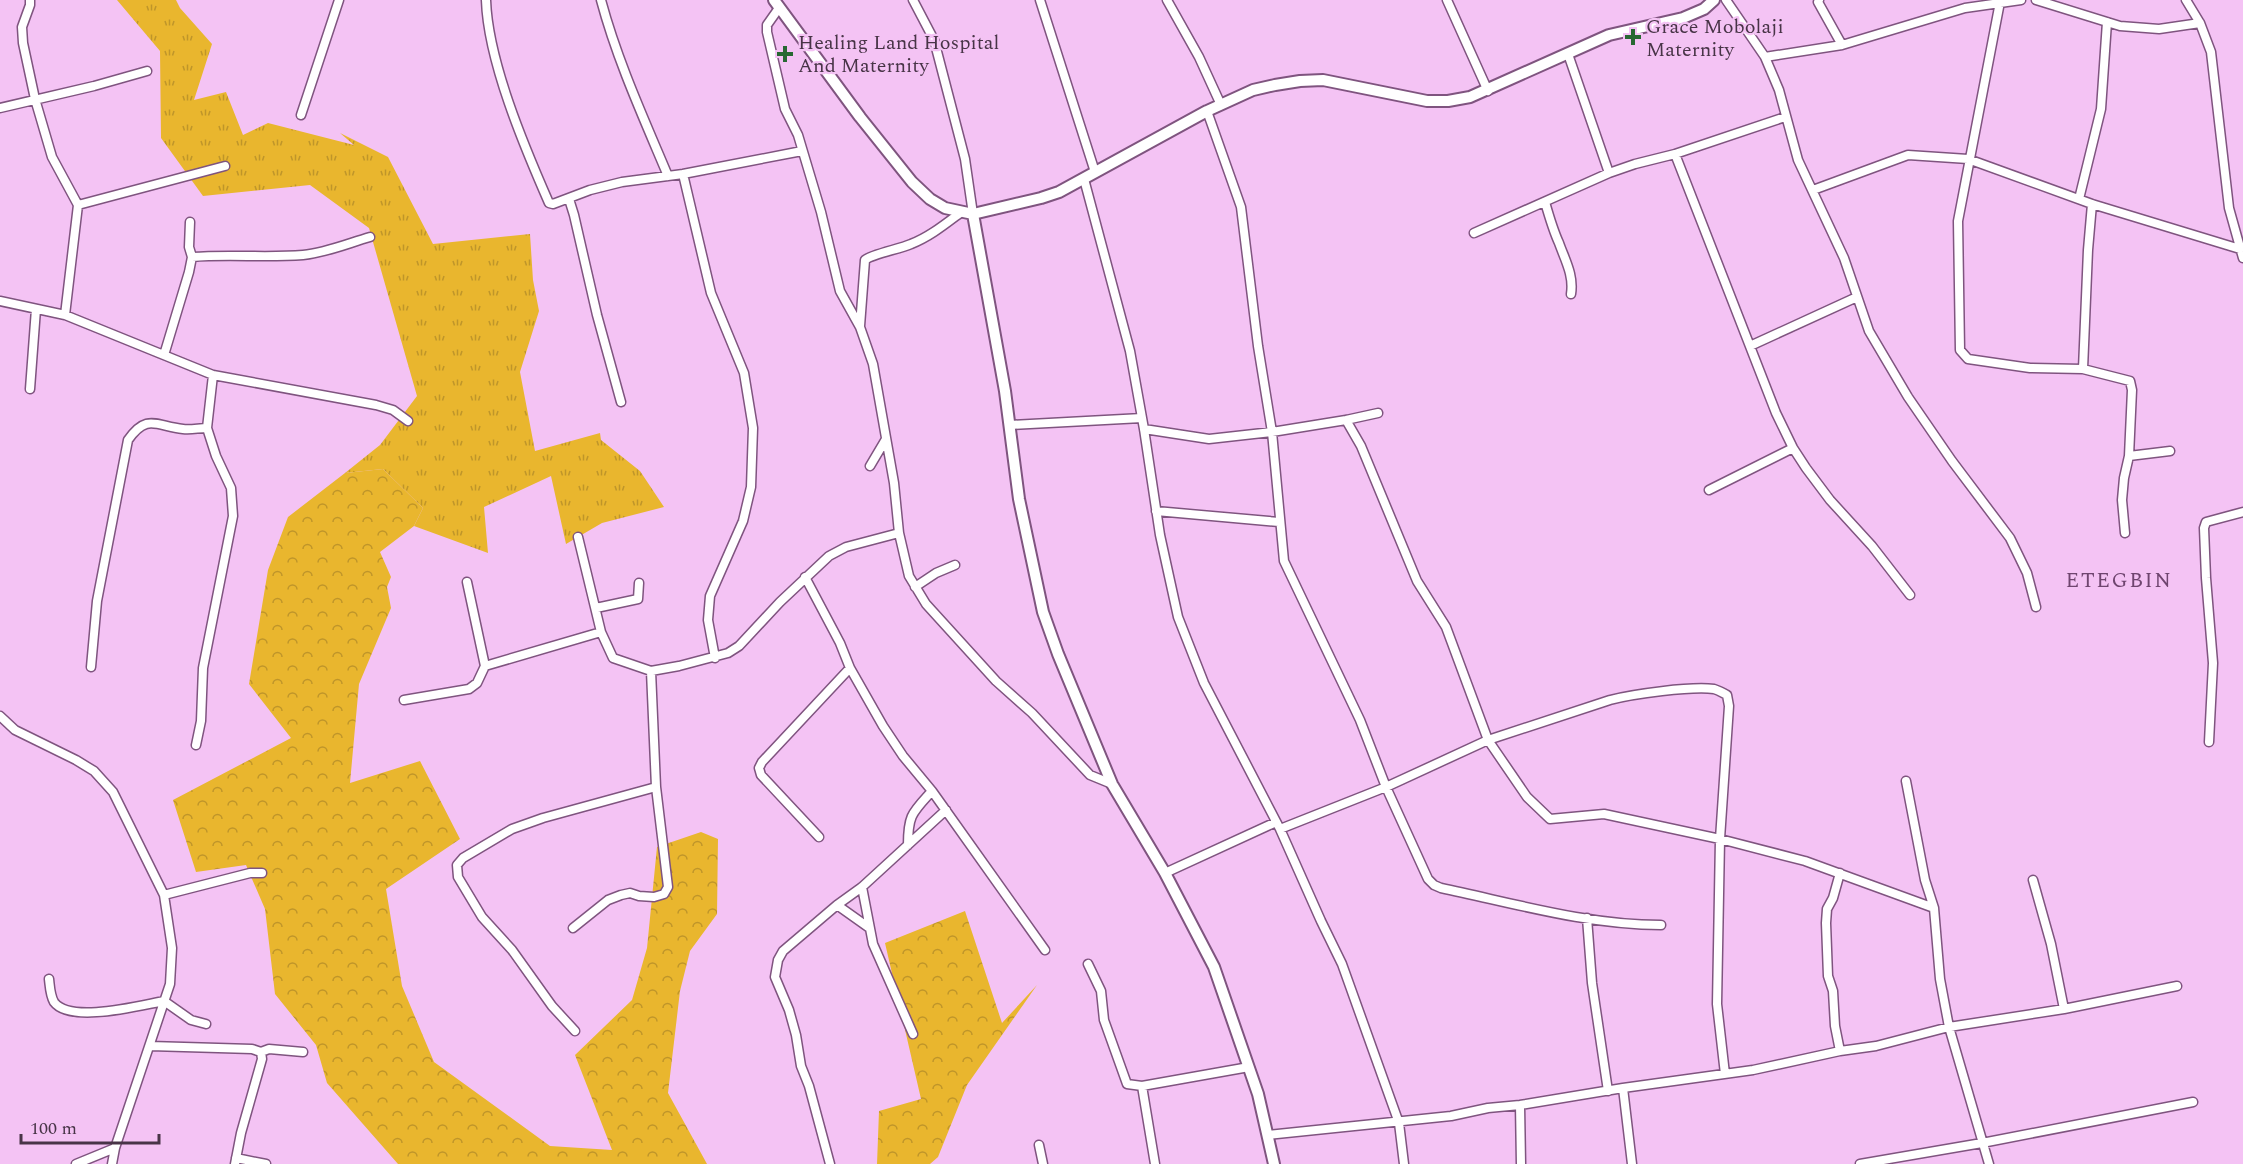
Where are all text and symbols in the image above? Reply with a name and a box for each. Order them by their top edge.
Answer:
place label: Grace Mobolaji Maternity [1646,12,1784,65]
place label: Healing Land Hospital And Maternity [798,28,999,81]
marker: Grace Mobolaji Maternity [1624,28,1642,46]
marker: Healing Land Hospital And Maternity [776,45,794,63]
district label: ETEGBIN [2066,565,2172,597]
scale bar [21,1107,159,1145]
text: 100 m [30,1115,77,1142]

